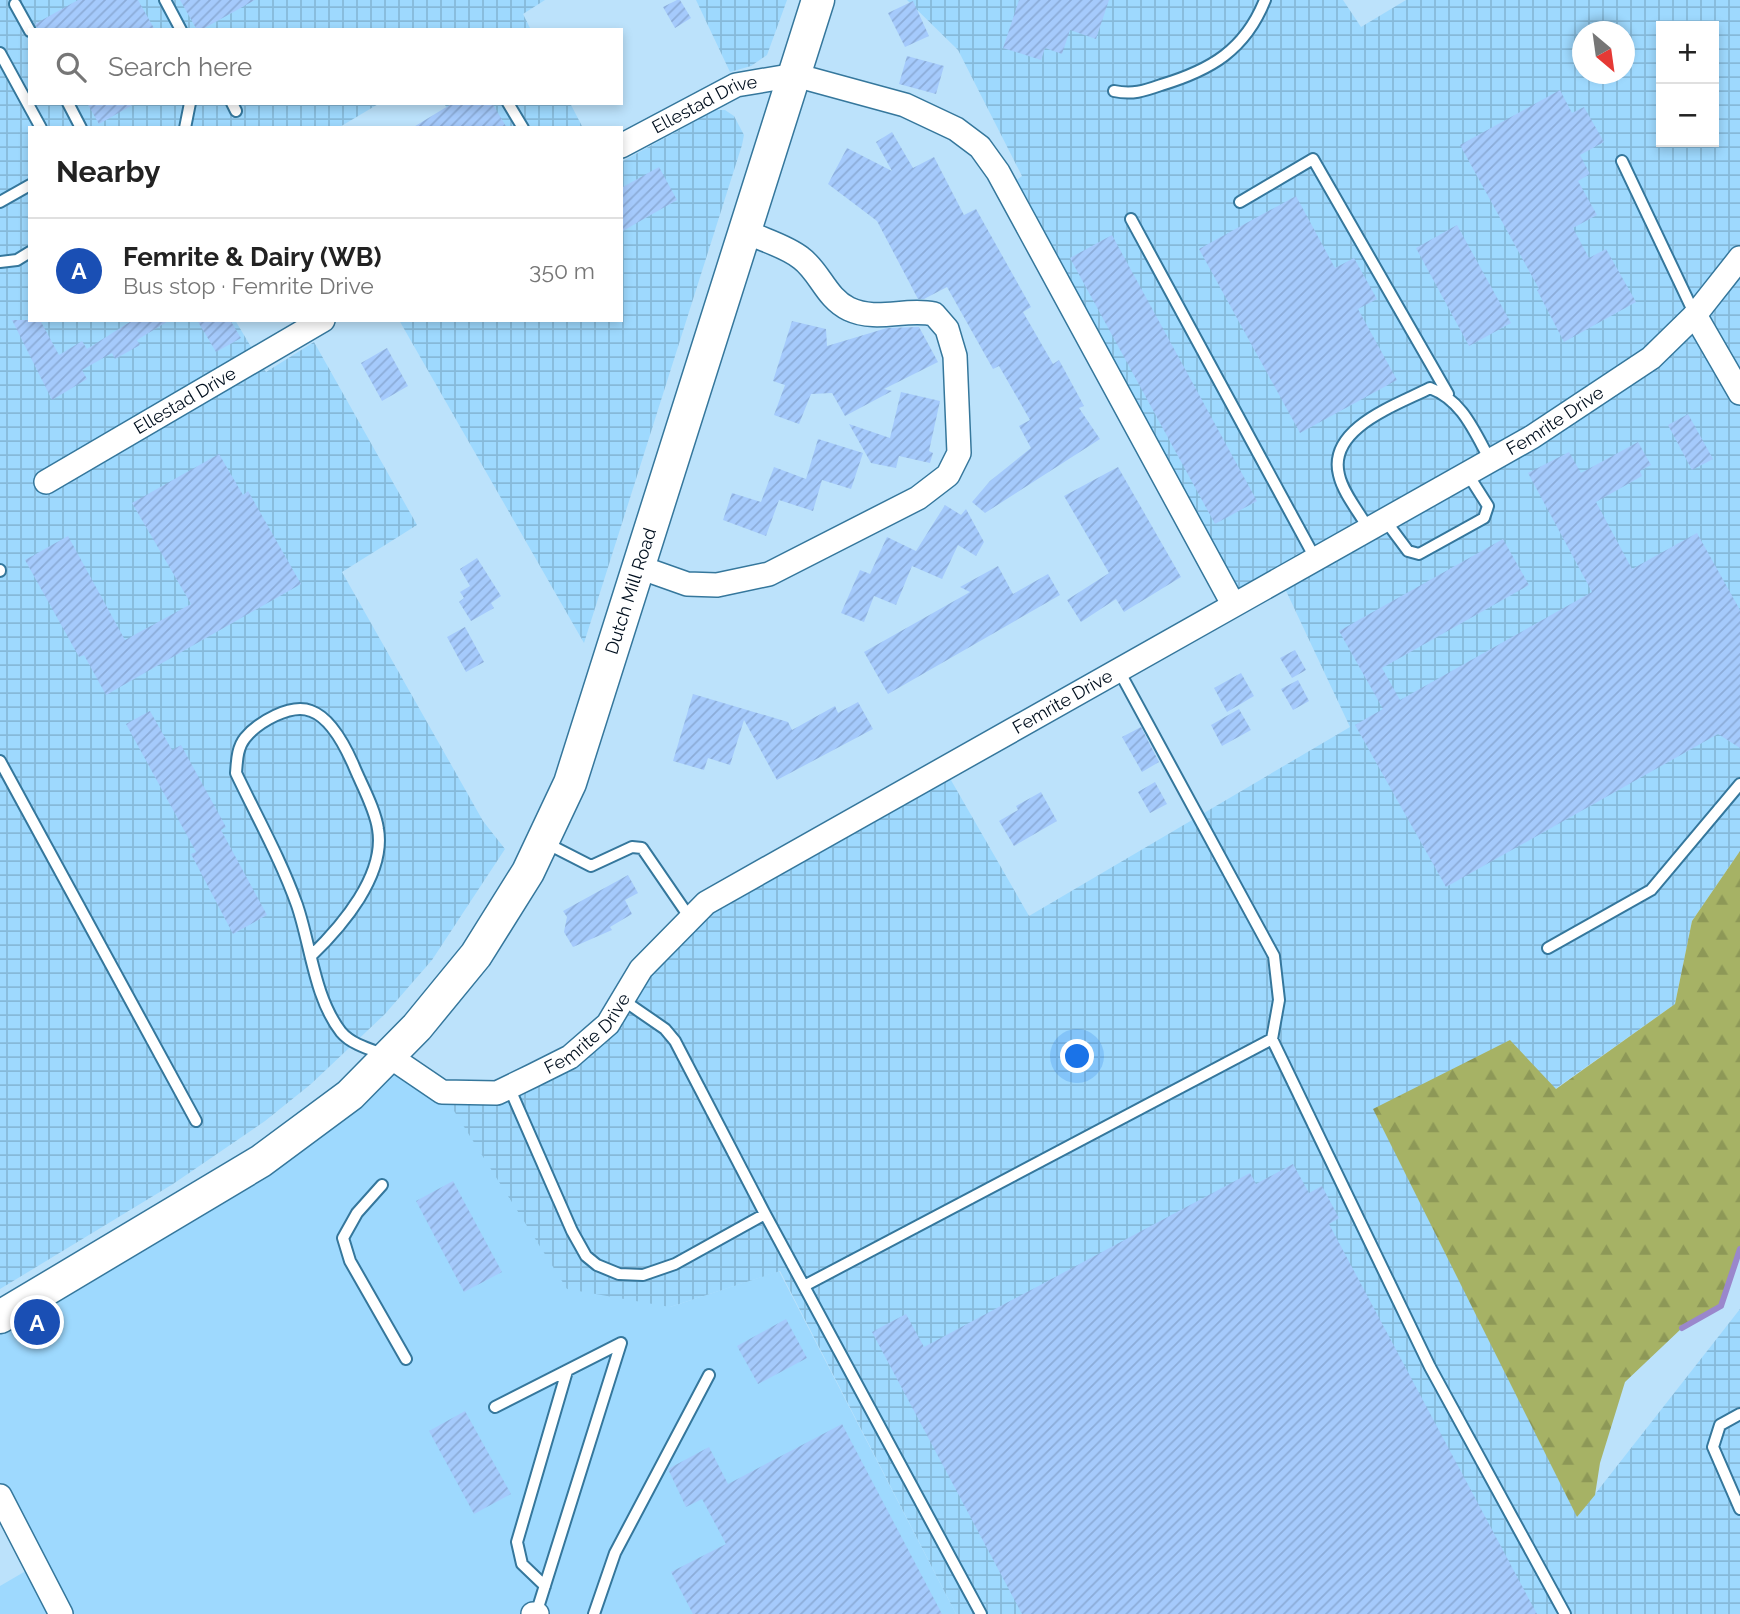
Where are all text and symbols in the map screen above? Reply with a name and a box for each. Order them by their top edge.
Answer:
north arrow [1572,21,1635,84]
map controls [1656,21,1719,147]
button: + [1656,21,1719,84]
search box [28,28,623,105]
icon: search [52,48,90,86]
text: Search here [108,52,252,82]
street label: Ellestad Drive [648,71,759,138]
button: − [1656,84,1719,147]
text: Nearby [56,154,160,189]
text: Femrite & Dairy (WB) [123,242,381,272]
text: A [71,257,87,284]
text: 350 m [529,257,595,284]
text: Bus stop · Femrite Drive [123,272,374,299]
street label: Ellestad Drive [130,362,240,438]
street label: Femrite Drive [1502,381,1608,459]
street label: Dutch Mill Road [600,525,660,657]
street label: Femrite Drive [1009,665,1116,738]
street label: Femrite Drive [541,989,634,1078]
your location [1060,1039,1094,1073]
pin: A [14,1296,60,1348]

